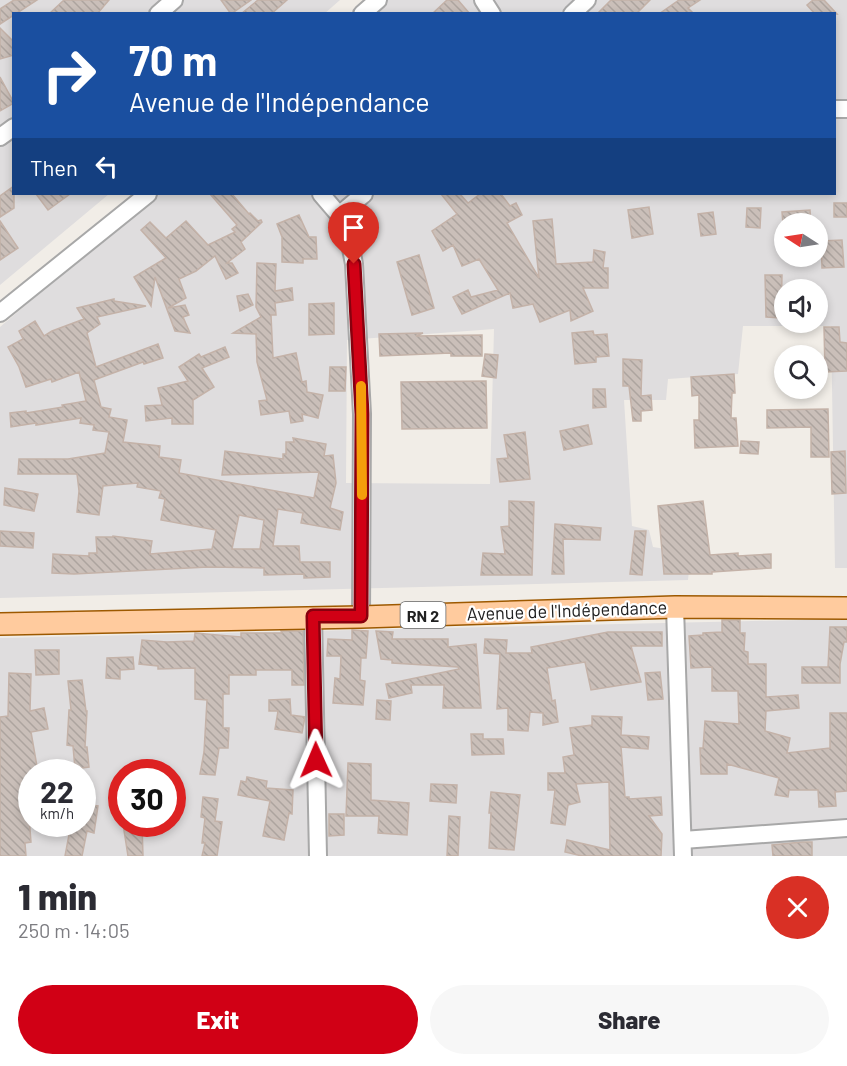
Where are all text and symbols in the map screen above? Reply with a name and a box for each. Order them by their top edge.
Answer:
text: 70 m [129,34,217,84]
icon: right [30,36,108,114]
text: Avenue de l'Indépendance [129,85,430,117]
icon: left [90,150,123,183]
text: Then [30,154,78,180]
pin [328,202,379,264]
icon: arrive [337,211,370,244]
north arrow [774,213,828,267]
map controls [774,213,828,399]
button: sound [774,279,828,333]
button: search [774,345,828,399]
street label: Avenue de l'Indépendance [466,596,668,624]
road number: RN 2 [400,602,446,628]
position arrow [284,728,348,792]
speed limit sign: 30 [108,759,186,837]
text: 22 [40,773,74,809]
text: km/h [40,804,74,822]
text: 1 min [18,874,97,917]
button: close [766,876,829,939]
text: 250 m · 14:05 [18,918,129,942]
button: Exit [18,985,418,1054]
button: Share [430,985,829,1054]

